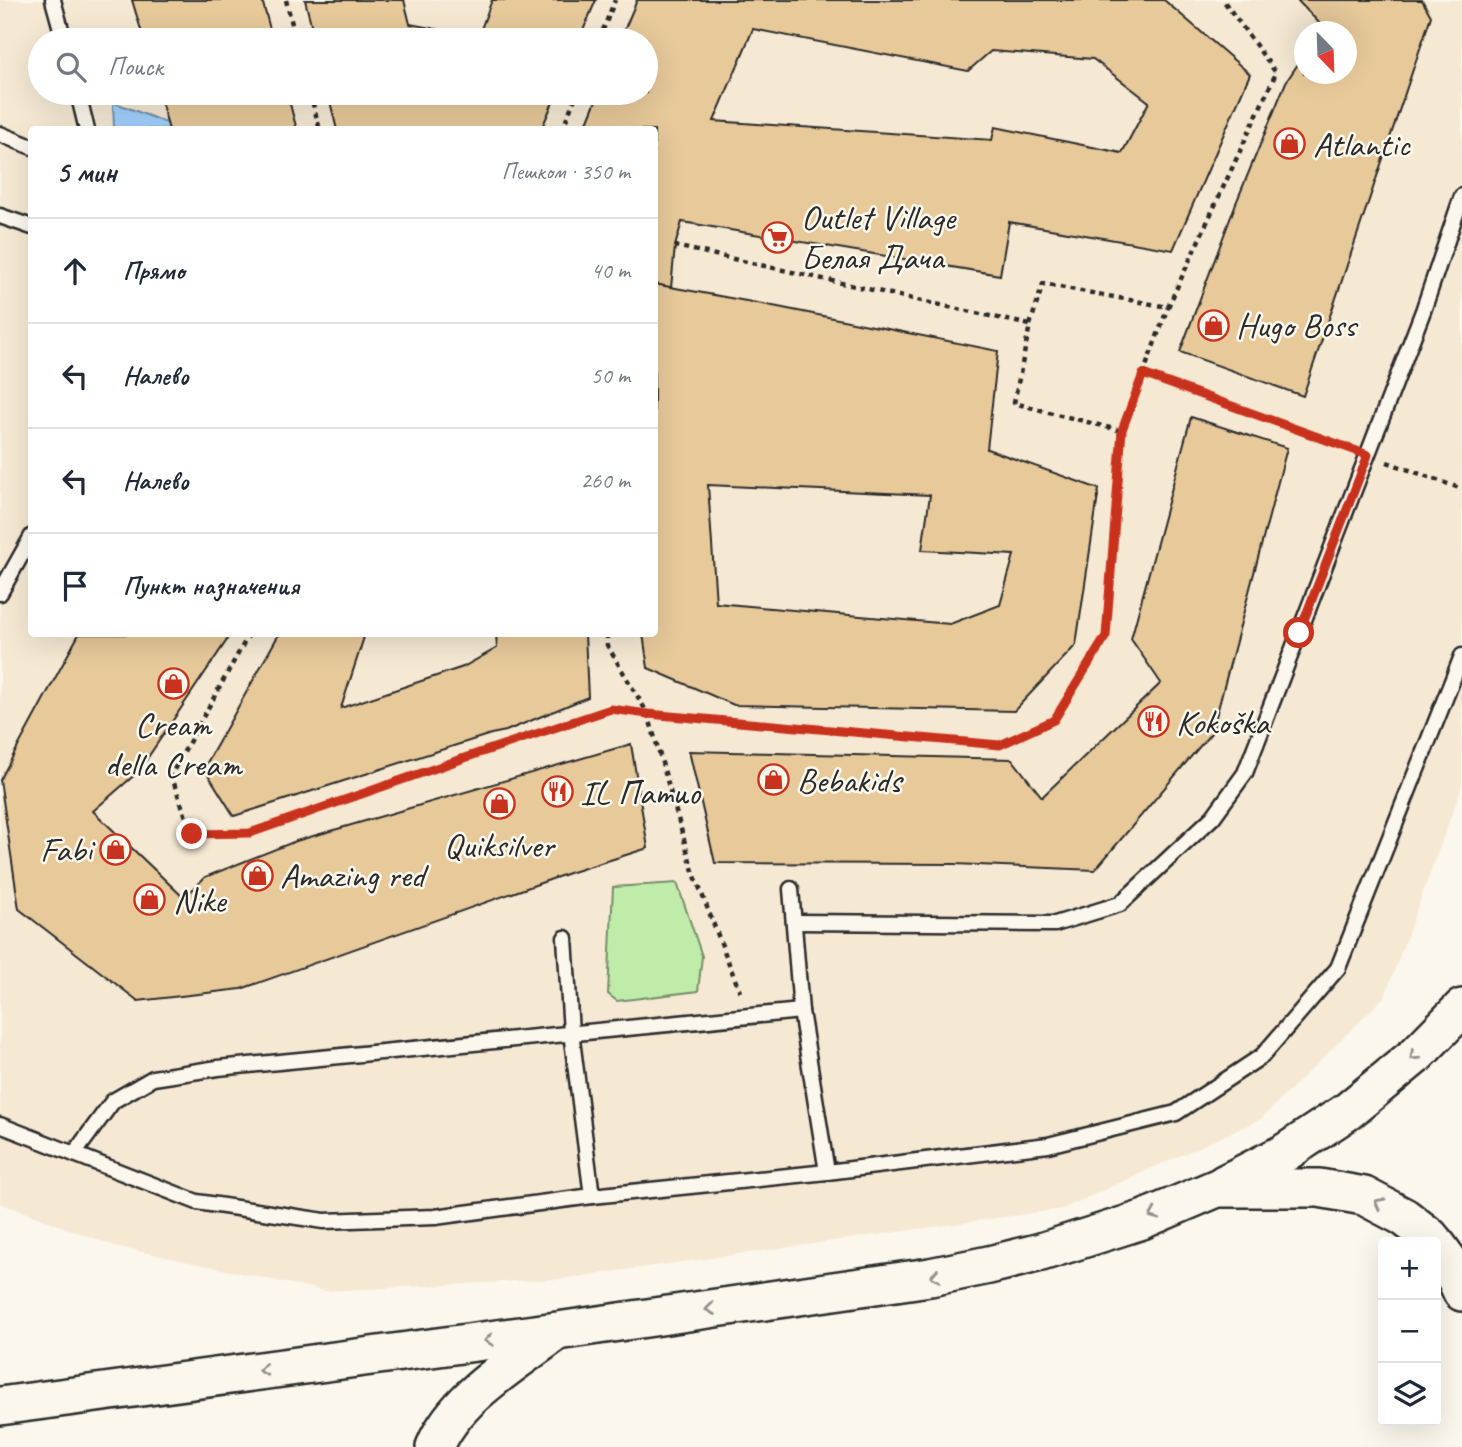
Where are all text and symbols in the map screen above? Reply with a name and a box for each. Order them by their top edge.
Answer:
north arrow [1294,21,1357,84]
search box [28,28,658,105]
icon: search [52,48,90,86]
text: Поиск [108,50,163,83]
place label: Atlantic [1313,122,1411,167]
shop icon: Atlantic [1273,127,1307,161]
text: 5 мин [56,153,117,191]
text: Пешком · 350 m [502,157,630,186]
place label: Outlet Village Белая Дача [801,195,957,280]
supermarket icon: Outlet Village Белая Дача [761,220,795,254]
icon: ahead [56,252,94,290]
text: Прямо [123,254,185,287]
text: 40 m [591,256,630,285]
place label: Hugo Boss [1236,303,1359,348]
shop icon: Hugo Boss [1196,308,1230,342]
icon: left [56,357,94,395]
text: Налево [123,359,189,392]
text: 50 m [591,361,630,390]
icon: left [56,462,94,500]
text: Налево [123,464,189,497]
text: 260 m [581,466,630,495]
icon: arrive [56,567,94,605]
text: Пункт назначения [123,569,299,602]
route start [1283,617,1314,648]
shop icon: Cream della Cream [156,666,190,700]
place label: Kokoška [1176,700,1272,745]
place label: Cream della Cream [105,702,244,787]
restaurant icon: Kokoška [1136,705,1170,739]
place label: Bebakids [797,758,904,803]
shop icon: Bebakids [757,763,791,797]
place label: IL Патио [580,770,702,815]
restaurant icon: IL Патио [540,775,574,809]
shop icon: Quiksilver [482,787,516,821]
route end [176,818,207,849]
place label: Quiksilver [444,823,556,868]
place label: Fabi [40,827,96,872]
shop icon: Fabi [98,832,132,866]
place label: Amazing red [280,853,430,898]
shop icon: Amazing red [240,858,274,892]
place label: Nike [173,878,228,923]
shop icon: Nike [133,883,167,917]
one-way arrow [1409,1048,1422,1060]
one-way arrow [1374,1198,1386,1212]
one-way arrow [1148,1206,1160,1220]
map controls [1378,1237,1441,1426]
button: + [1378,1237,1441,1300]
one-way arrow [929,1267,941,1282]
button: − [1378,1300,1441,1363]
one-way arrow [704,1301,716,1316]
one-way arrow [483,1333,495,1348]
one-way arrow [257,1363,269,1378]
button: layers [1378,1363,1441,1426]

